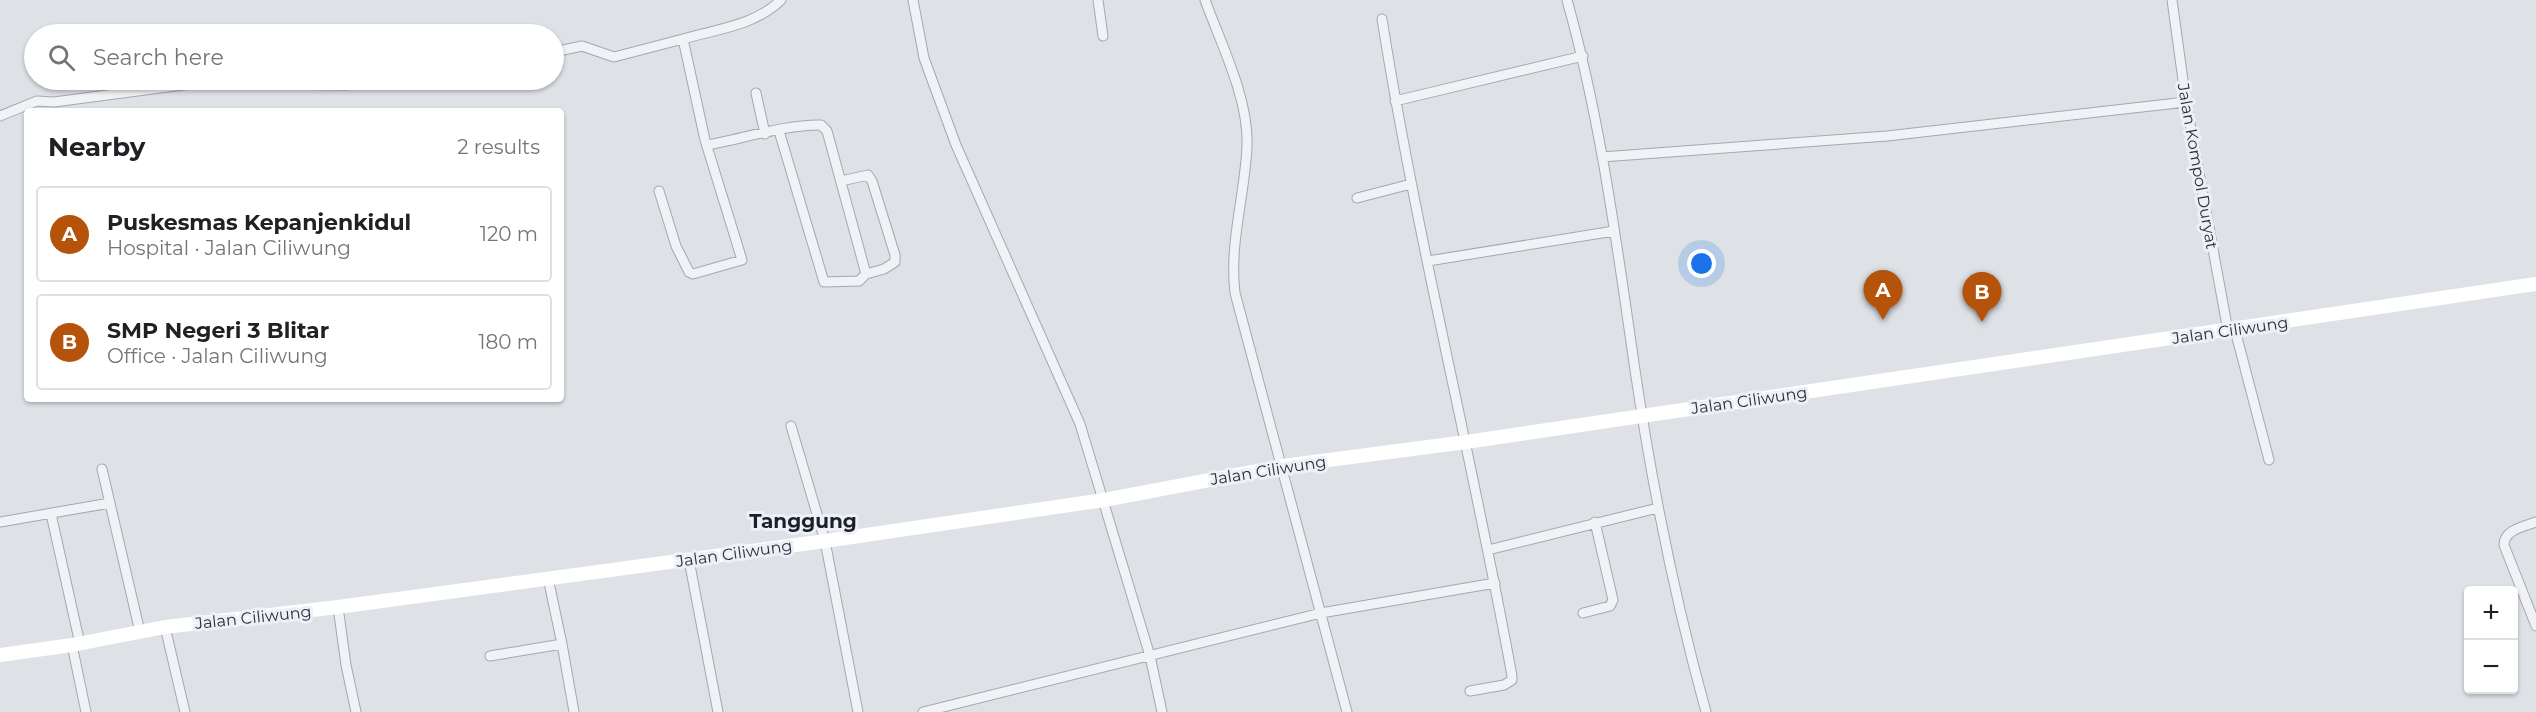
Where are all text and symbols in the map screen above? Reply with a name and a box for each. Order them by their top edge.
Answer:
search box [24,24,564,90]
icon: search [45,41,78,74]
text: Search here [93,44,224,71]
street label: Jalan Kompol Duryat [2173,81,2222,251]
text: Nearby [48,131,145,163]
text: 2 results [457,135,540,159]
text: Puskesmas Kepanjenkidul [107,209,411,236]
text: A [62,222,77,246]
text: 120 m [480,222,538,246]
text: Hospital · Jalan Ciliwung [107,236,351,260]
your location [1687,249,1716,278]
pin: A [1864,270,1902,320]
pin: B [1962,272,2002,322]
street label: Jalan Ciliwung [2170,313,2289,348]
text: SMP Negeri 3 Blitar [107,317,329,344]
text: B [62,330,77,354]
text: 180 m [478,330,538,354]
text: Office · Jalan Ciliwung [107,344,328,368]
street label: Jalan Ciliwung [1689,383,1808,418]
street label: Jalan Ciliwung [1208,452,1327,489]
district label: Tanggung [749,509,857,533]
street label: Jalan Ciliwung [674,536,793,571]
map controls [2464,586,2518,694]
button: + [2464,586,2518,640]
street label: Jalan Ciliwung [193,602,312,633]
button: − [2464,640,2518,694]

